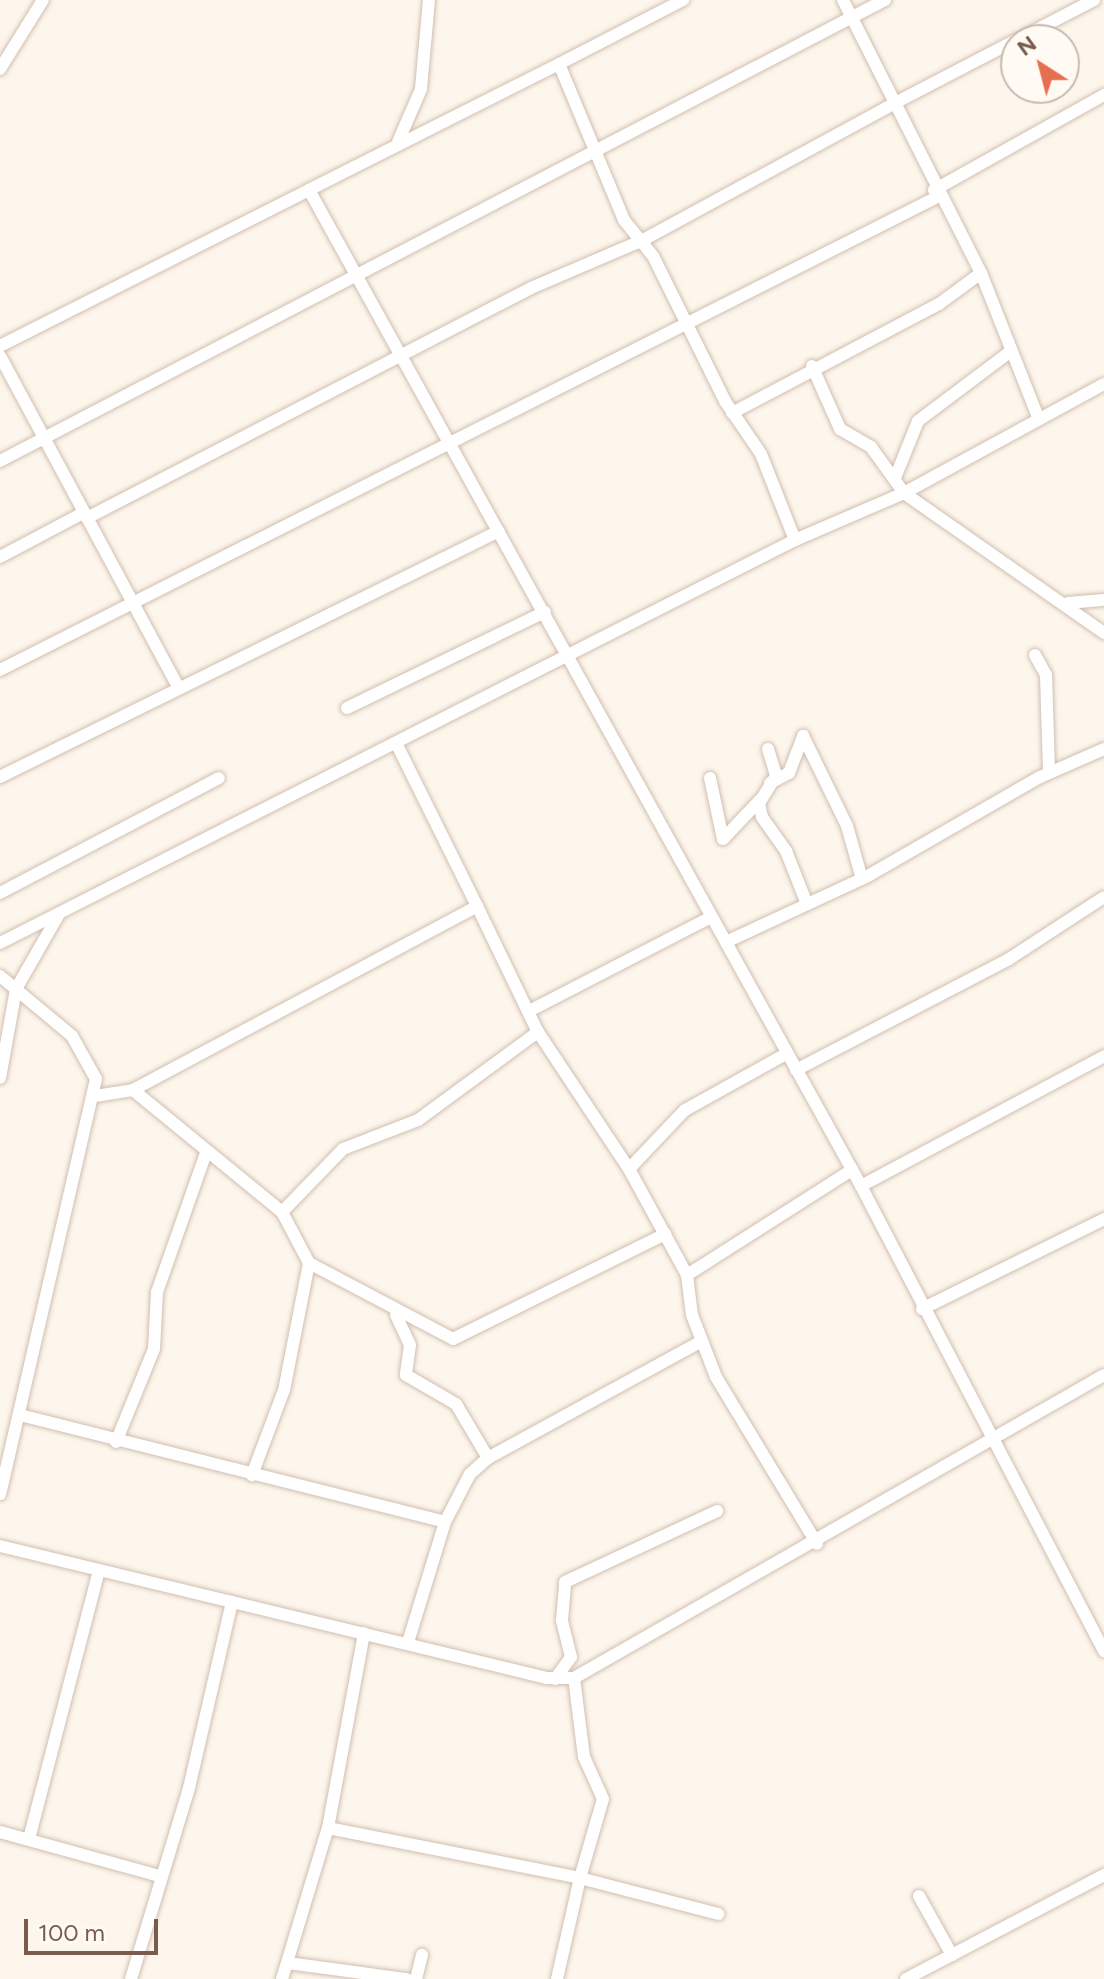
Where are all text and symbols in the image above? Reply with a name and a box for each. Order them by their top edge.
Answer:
north arrow [1000,24,1080,104]
text: N [1012,30,1042,62]
scale bar [28,1903,162,1953]
text: 100 m [38,1918,105,1947]

